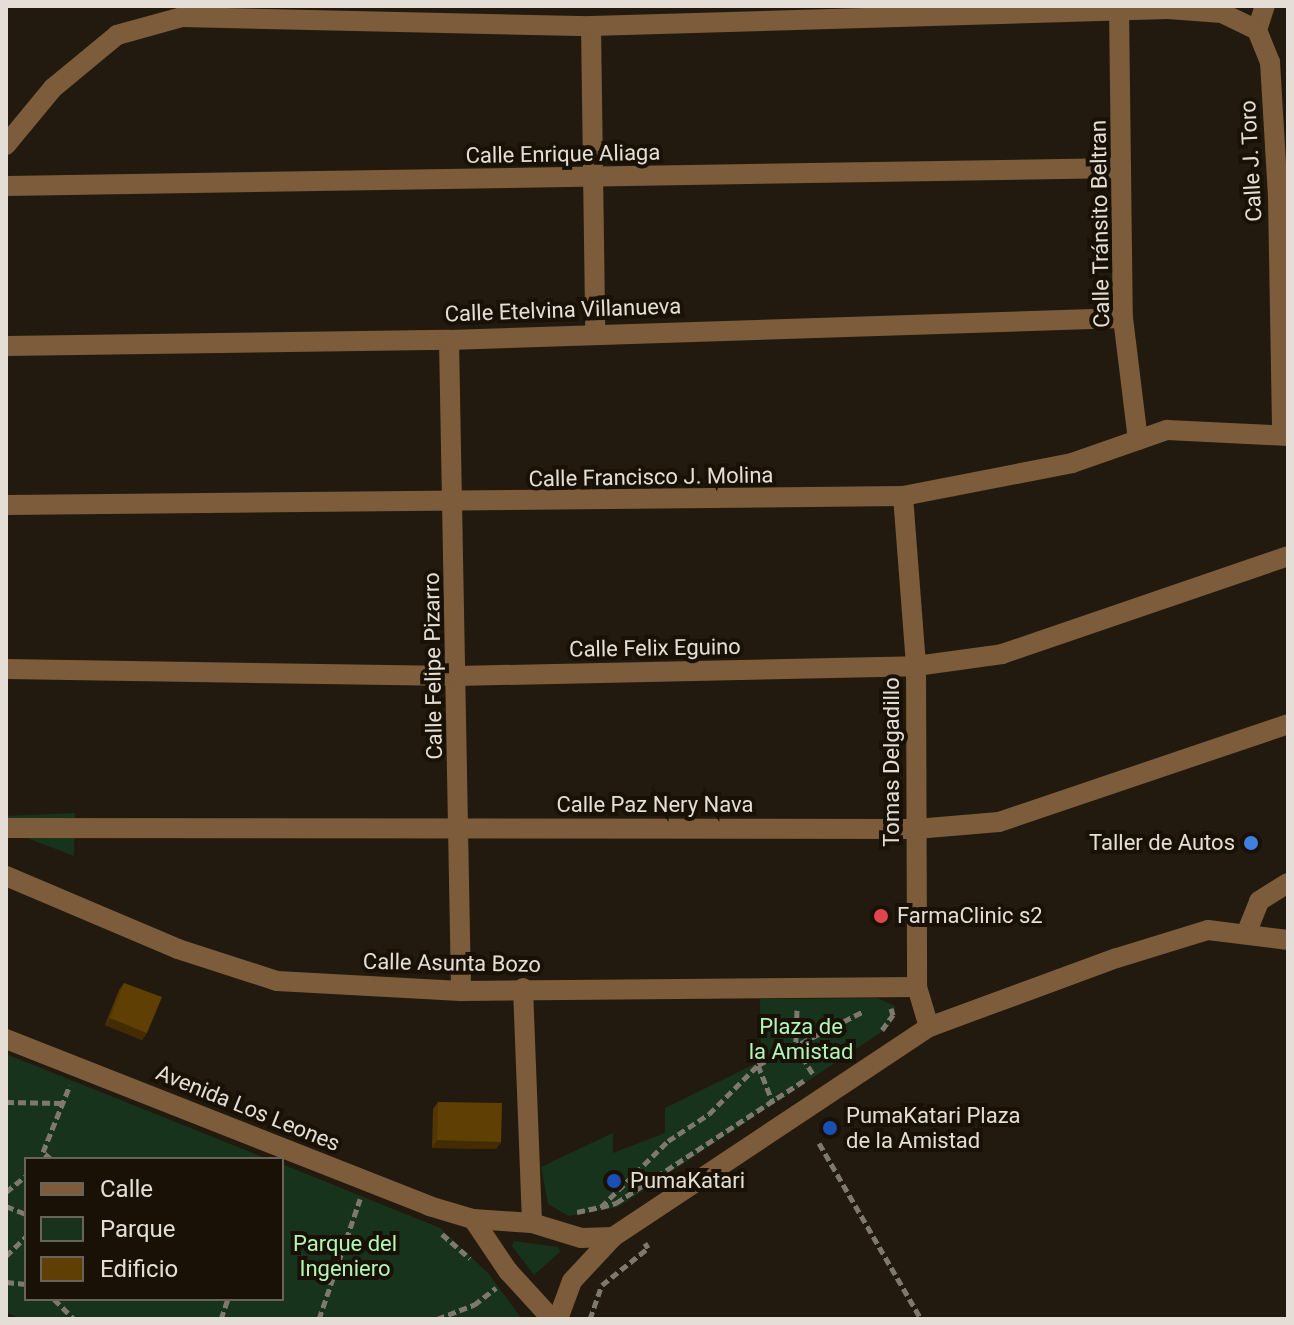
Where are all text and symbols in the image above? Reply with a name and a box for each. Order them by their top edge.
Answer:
street label: Calle J. Toro [1235,99,1267,223]
street label: Calle Tránsito Beltran [1085,120,1115,328]
street label: Calle Enrique Aliaga [465,139,661,169]
street label: Calle Etelvina Villanueva [444,293,682,327]
street label: Calle Francisco J. Molina [528,462,774,492]
street label: Calle Felipe Pizarro [418,572,448,760]
street label: Calle Felix Eguino [569,633,741,663]
street label: Tomas Delgadillo [879,677,905,847]
street label: Calle Paz Nery Nava [556,792,754,818]
place label: Taller de Autos [1089,830,1235,856]
marker: Taller de Autos [1242,834,1260,852]
place label: FarmaClinic s2 [897,903,1043,929]
marker: FarmaClinic s2 [872,907,890,925]
street label: Calle Asunta Bozo [363,948,541,978]
park label: Plaza de la Amistad [749,1013,853,1064]
street label: Avenida Los Leones [152,1059,344,1157]
place label: PumaKatari Plaza de la Amistad [846,1102,1021,1154]
marker: PumaKatari Plaza de la Amistad [821,1119,839,1137]
legend [24,1157,284,1301]
place label: PumaKatari [630,1168,745,1194]
marker: PumaKatari [605,1172,623,1190]
text: Calle [100,1175,153,1203]
text: Parque [100,1215,176,1243]
park label: Parque del Ingeniero [293,1230,397,1282]
text: Edificio [100,1255,178,1283]

